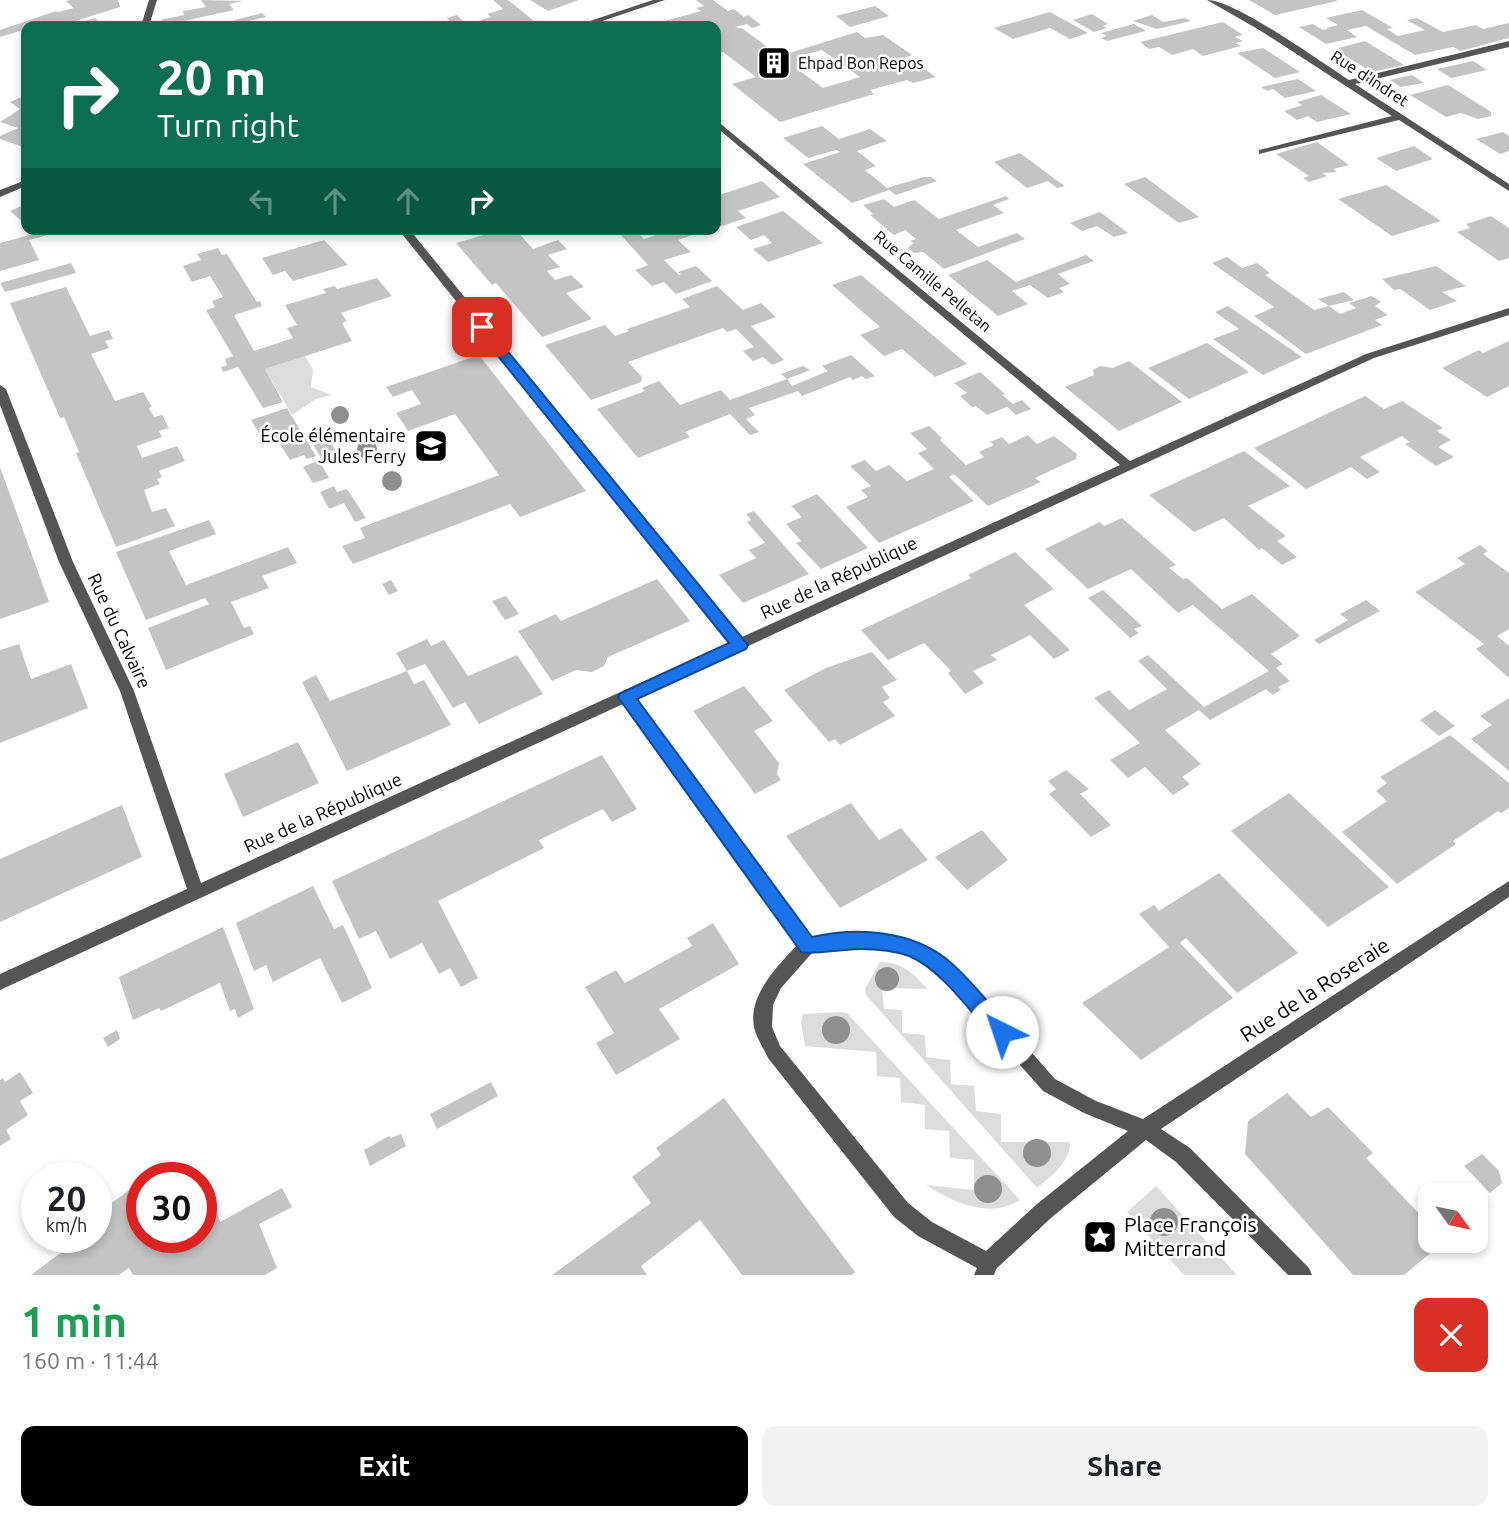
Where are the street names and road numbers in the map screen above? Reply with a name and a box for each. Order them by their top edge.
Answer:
street label: Rue d'Indret [1328,46,1413,110]
street label: Rue Camille Pelletan [871,227,995,335]
street label: Rue de la République [757,532,920,622]
street label: Rue du Calvaire [85,570,155,691]
street label: Rue de la République [241,768,405,856]
street label: Rue de la Roseraie [1235,932,1393,1046]

